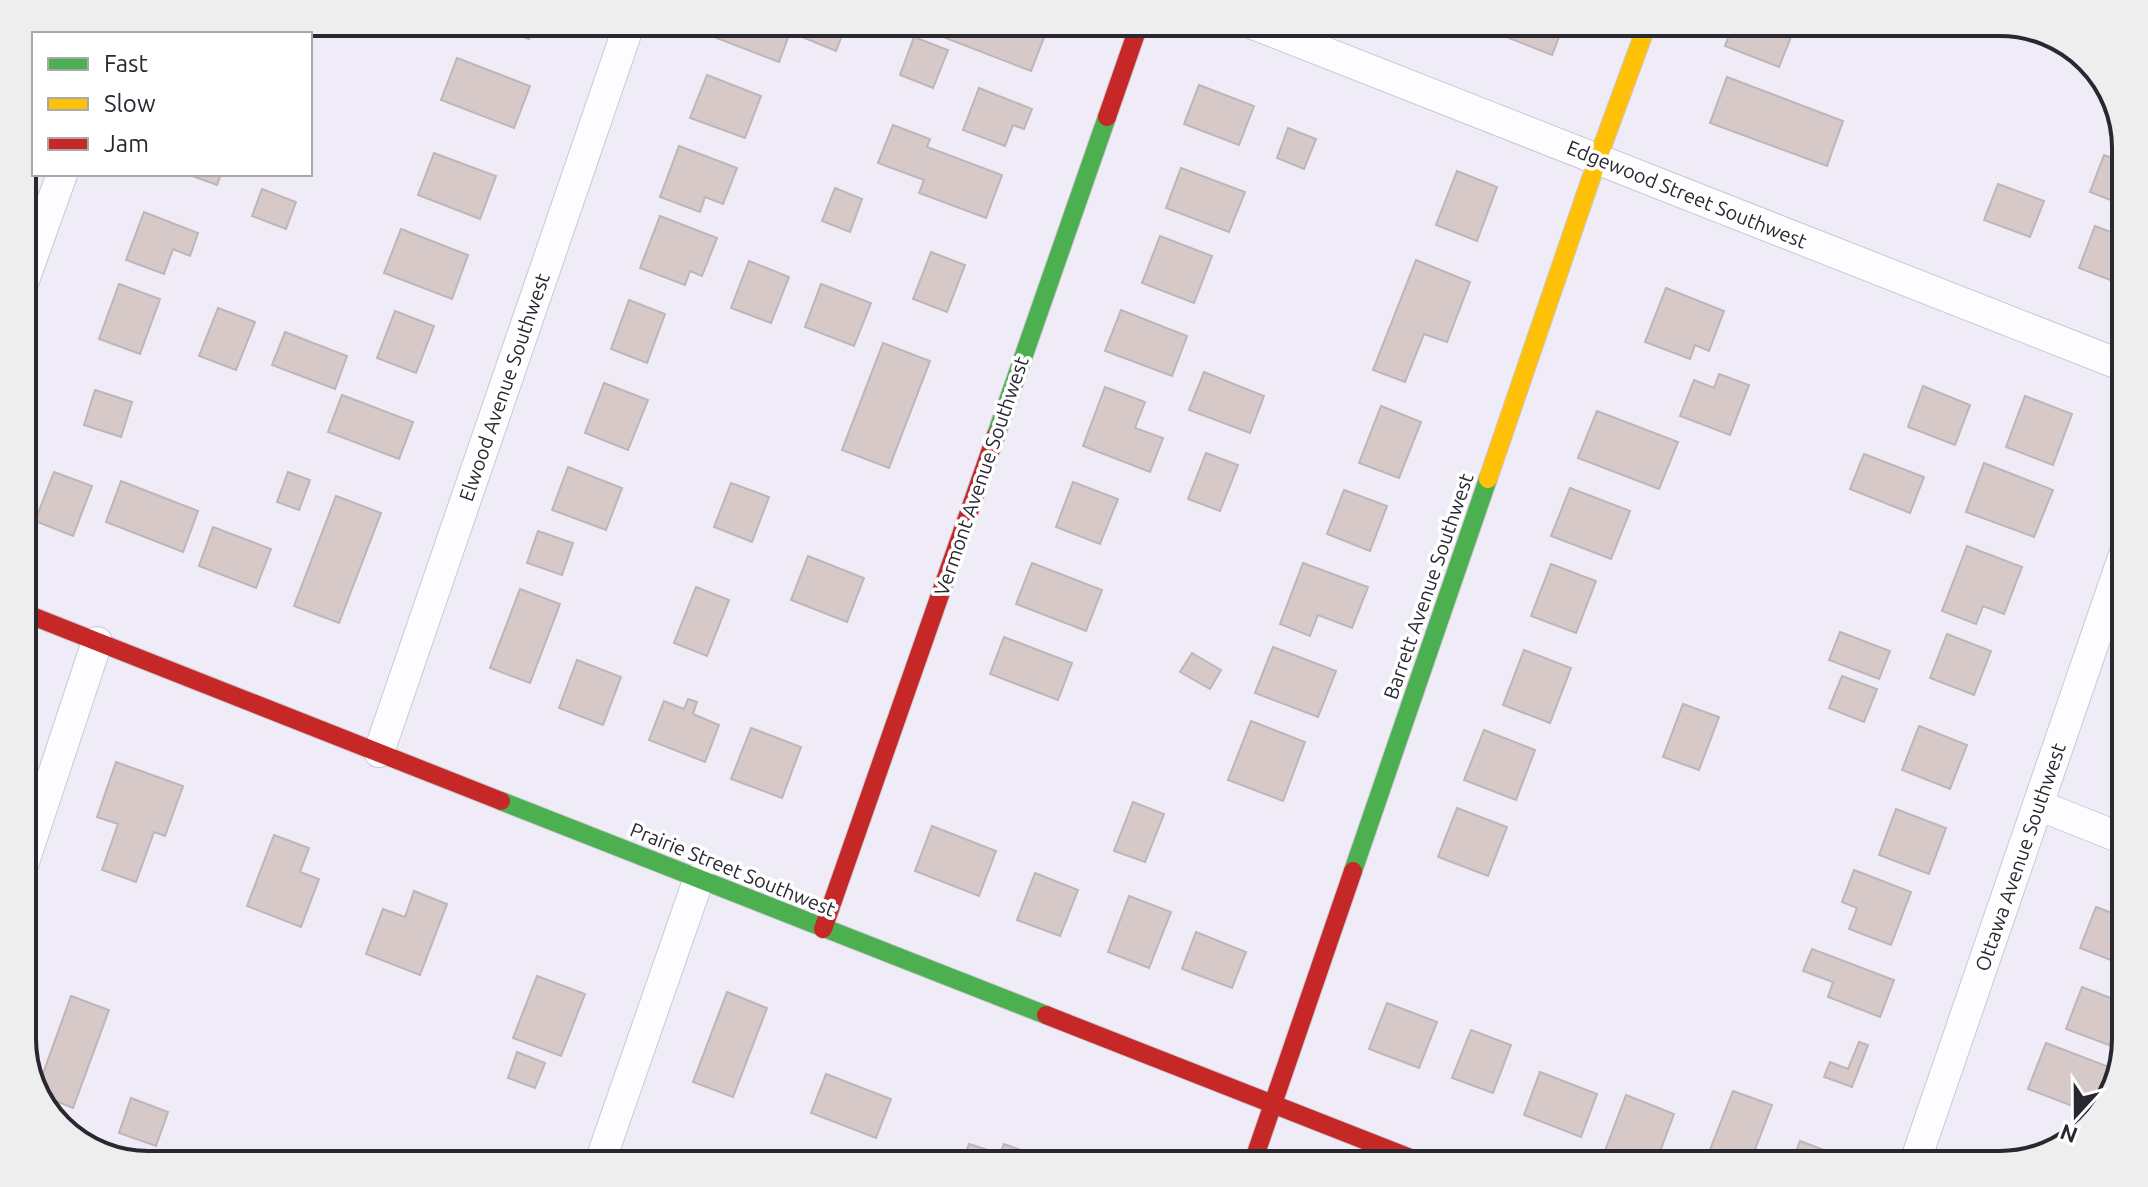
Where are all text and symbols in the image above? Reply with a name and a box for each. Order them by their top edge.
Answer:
legend [32,32,312,176]
text: Fast [104,50,148,77]
text: Slow [104,90,156,117]
text: Jam [104,130,149,157]
street label: Edgewood Street Southwest [1564,135,1810,253]
street label: Elwood Avenue Southwest [454,270,554,504]
street label: Vermont Avenue Southwest [929,353,1033,599]
street label: Barrett Avenue Southwest [1378,470,1478,702]
street label: Ottawa Avenue Southwest [1970,740,2070,974]
street label: Prairie Street Southwest [627,817,839,921]
north arrow [2036,1075,2116,1155]
text: N [2057,1120,2081,1149]

